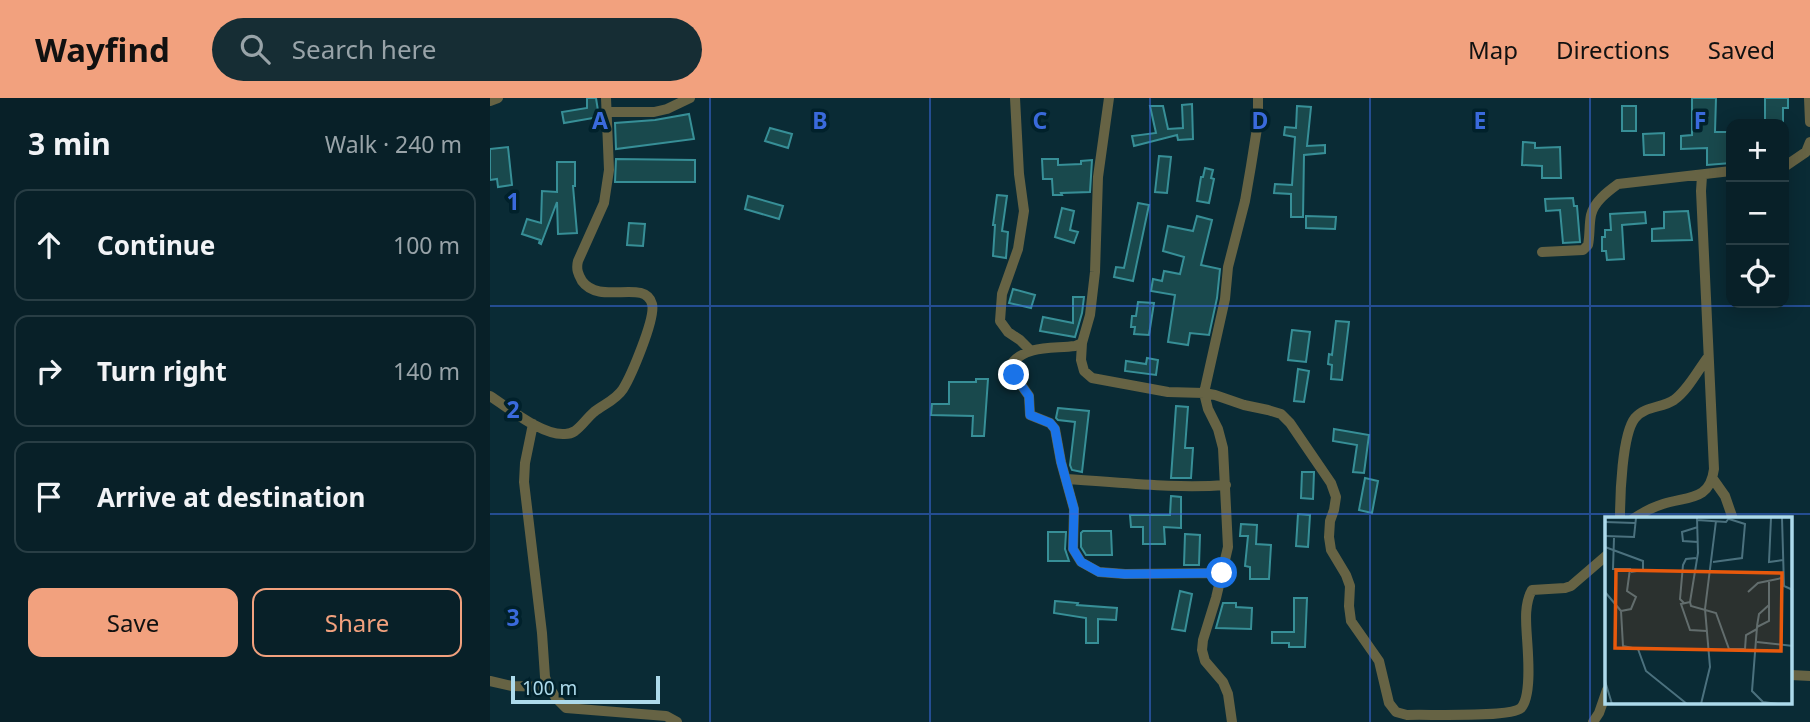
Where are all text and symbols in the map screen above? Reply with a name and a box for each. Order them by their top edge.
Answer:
search box [212,18,702,81]
text: Wayfind [35,27,170,72]
icon: search [236,30,274,68]
text: Search here [292,31,436,67]
text: Map [1468,33,1518,66]
text: Directions [1556,33,1670,66]
text: Saved [1708,33,1775,66]
text: A [592,104,608,136]
text: B [812,104,828,136]
text: C [1033,104,1048,136]
text: D [1252,104,1268,136]
text: E [1474,104,1486,136]
text: F [1694,104,1706,136]
map controls [1726,119,1789,308]
button: + [1726,119,1789,182]
text: 3 min [28,123,111,164]
text: Walk · 240 m [325,128,462,160]
button: − [1726,182,1789,245]
text: 1 [506,185,520,217]
icon: ahead [30,226,68,264]
text: Continue [97,227,215,263]
text: 100 m [393,229,460,261]
button: locate [1726,245,1789,308]
icon: right [30,352,68,390]
text: Turn right [97,353,227,389]
text: 140 m [393,355,460,387]
route end [998,359,1029,390]
text: 2 [506,393,520,425]
icon: arrive [30,478,68,516]
text: Arrive at destination [97,479,366,515]
inset map [1605,517,1792,704]
route start [1206,557,1237,588]
button: Save [28,588,238,657]
button: Share [252,588,462,657]
text: 3 [506,601,520,633]
scale bar [511,673,660,705]
text: 100 m [522,675,577,701]

